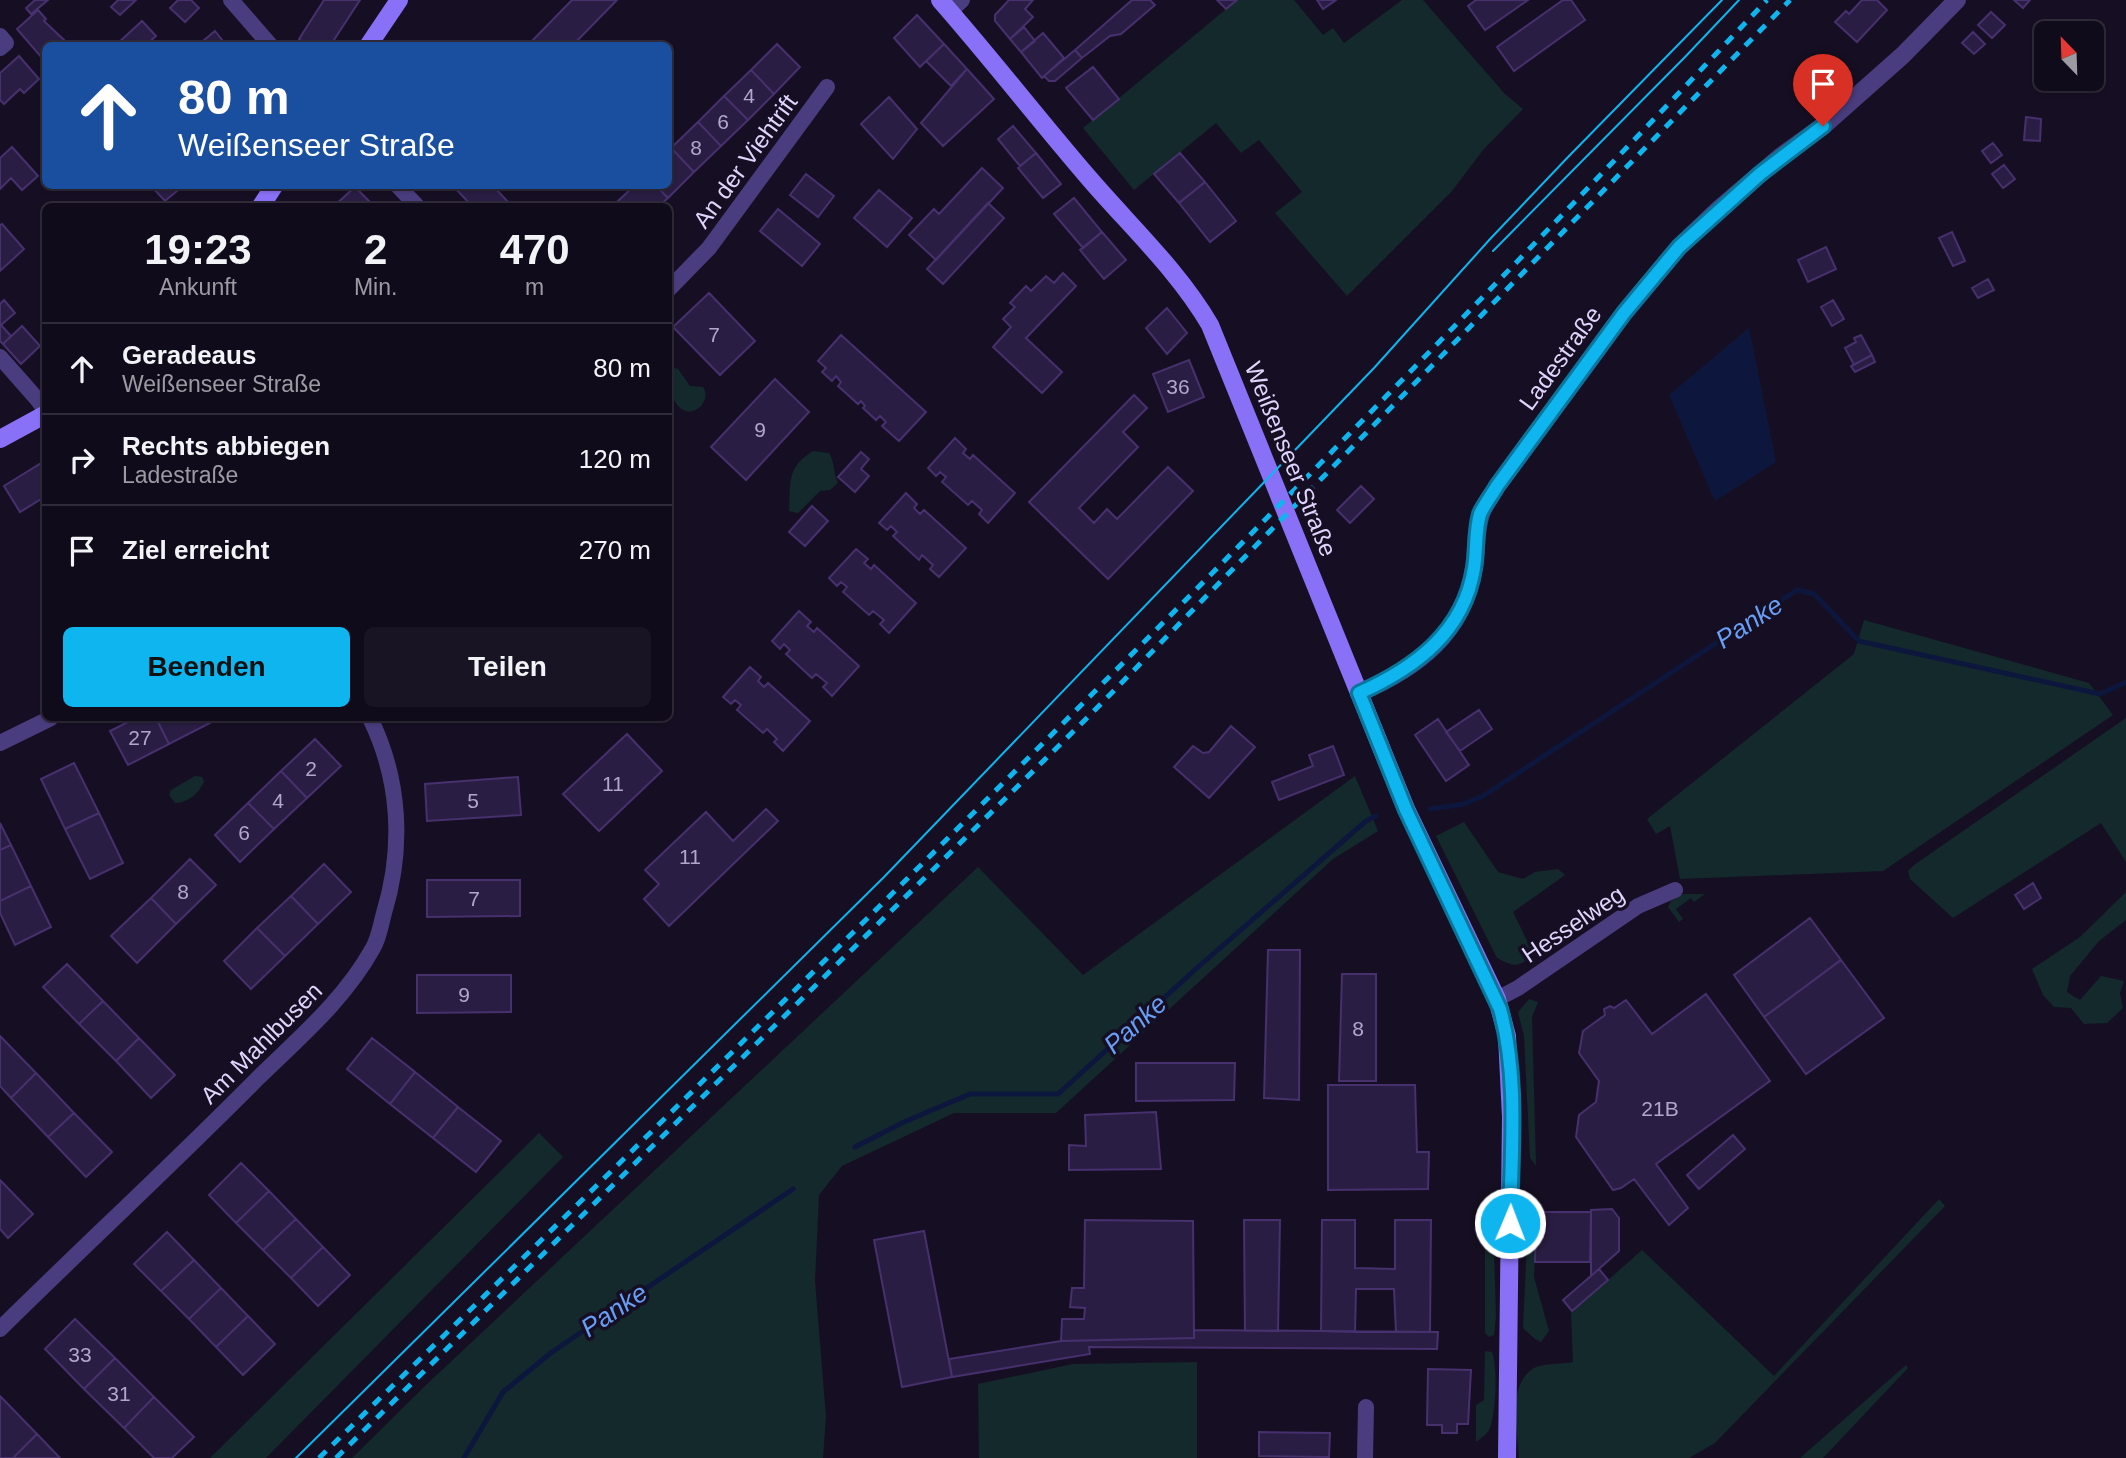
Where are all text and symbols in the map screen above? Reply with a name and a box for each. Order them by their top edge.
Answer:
north arrow [2034,21,2104,91]
map controls [2034,21,2104,91]
pin [1793,54,1853,126]
icon: arrive [1804,65,1842,103]
icon: ahead [63,70,154,161]
text: 80 m [178,70,290,124]
house number: 4 [743,84,755,107]
street label: An der Viehtrift [688,89,803,233]
house number: 6 [717,110,729,133]
text: Weißenseer Straße [178,127,455,163]
house number: 8 [690,136,702,159]
text: 19:23 [144,226,252,273]
text: 2 [364,226,387,273]
text: 470 [500,226,570,273]
text: Ankunft [159,274,237,300]
text: Min. [354,274,397,300]
text: m [525,274,544,300]
street label: Ladestraße [1513,301,1607,415]
house number: 7 [708,323,720,346]
text: Geradeaus [122,340,256,370]
icon: ahead [63,350,101,388]
text: 80 m [593,353,651,383]
street label: Weißenseer Straße [1240,358,1342,560]
text: Weißenseer Straße [122,371,321,397]
house number: 36 [1166,375,1190,398]
house number: 9 [754,418,766,441]
text: Rechts abbiegen [122,431,330,461]
icon: right [63,441,101,479]
text: 120 m [579,444,651,474]
text: Ladestraße [122,462,238,488]
icon: arrive [63,532,101,570]
text: Ziel erreicht [122,535,269,565]
text: 270 m [579,535,651,565]
water label: Panke [1710,589,1788,655]
button: Beenden [63,627,350,707]
button: Teilen [364,627,651,707]
house number: 27 [128,726,152,749]
house number: 2 [305,757,317,780]
house number: 11 [602,772,624,795]
house number: 4 [272,789,284,812]
house number: 5 [467,789,479,812]
house number: 6 [238,821,250,844]
house number: 11 [679,845,701,868]
house number: 8 [177,880,189,903]
street label: Hesselweg [1517,880,1629,968]
house number: 7 [468,887,480,910]
street label: Am Mahlbusen [195,977,327,1109]
house number: 9 [458,983,470,1006]
water label: Panke [1098,988,1172,1060]
house number: 8 [1352,1017,1364,1040]
house number: 21B [1641,1097,1679,1120]
position arrow [1473,1186,1547,1260]
water label: Panke [575,1277,653,1343]
house number: 33 [68,1343,92,1366]
house number: 31 [107,1382,131,1405]

